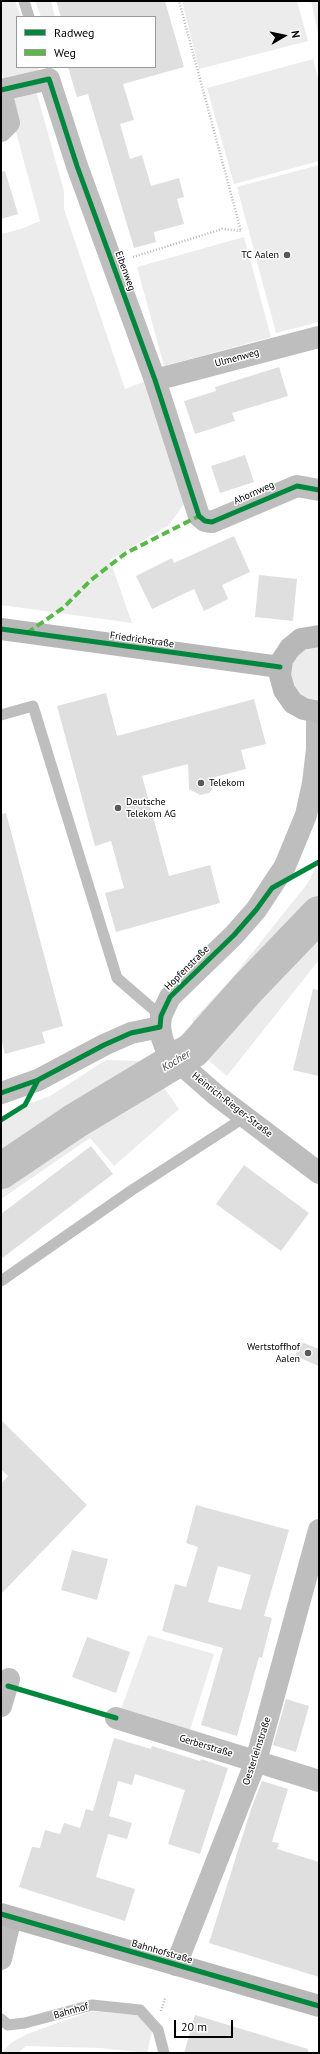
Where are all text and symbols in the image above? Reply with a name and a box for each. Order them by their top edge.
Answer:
legend [16,16,156,68]
north arrow [264,16,304,56]
text: Radweg [54,25,95,40]
text: N [288,29,303,39]
text: Weg [54,45,76,60]
street label: Eibenweg [112,249,138,293]
place label: TC Aalen [241,249,279,261]
marker: TC Aalen [282,250,292,260]
street label: Ulmenweg [213,346,261,370]
street label: Ahornweg [232,479,276,507]
street label: Friedrichstraße [109,630,175,650]
place label: Telekom [209,777,244,789]
marker: Telekom [196,778,206,788]
place label: Deutsche Telekom AG [126,796,176,820]
marker: Deutsche Telekom AG [113,803,123,813]
street label: Hopfenstraße [162,943,212,993]
water label: Kocher [159,1047,193,1075]
street label: Heinrich-Rieger-Straße [189,1070,275,1140]
place label: Wertstoffhof Aalen [247,1341,300,1364]
marker: Wertstoffhof Aalen [303,1348,313,1358]
street label: Oesterleinstraße [240,1715,274,1787]
street label: Gerberstraße [178,1732,234,1760]
street label: Bahnhofstraße [130,1938,194,1966]
street label: Bahnhof [52,2000,90,2022]
scale bar [176,2012,235,2038]
text: 20 m [181,2019,207,2034]

